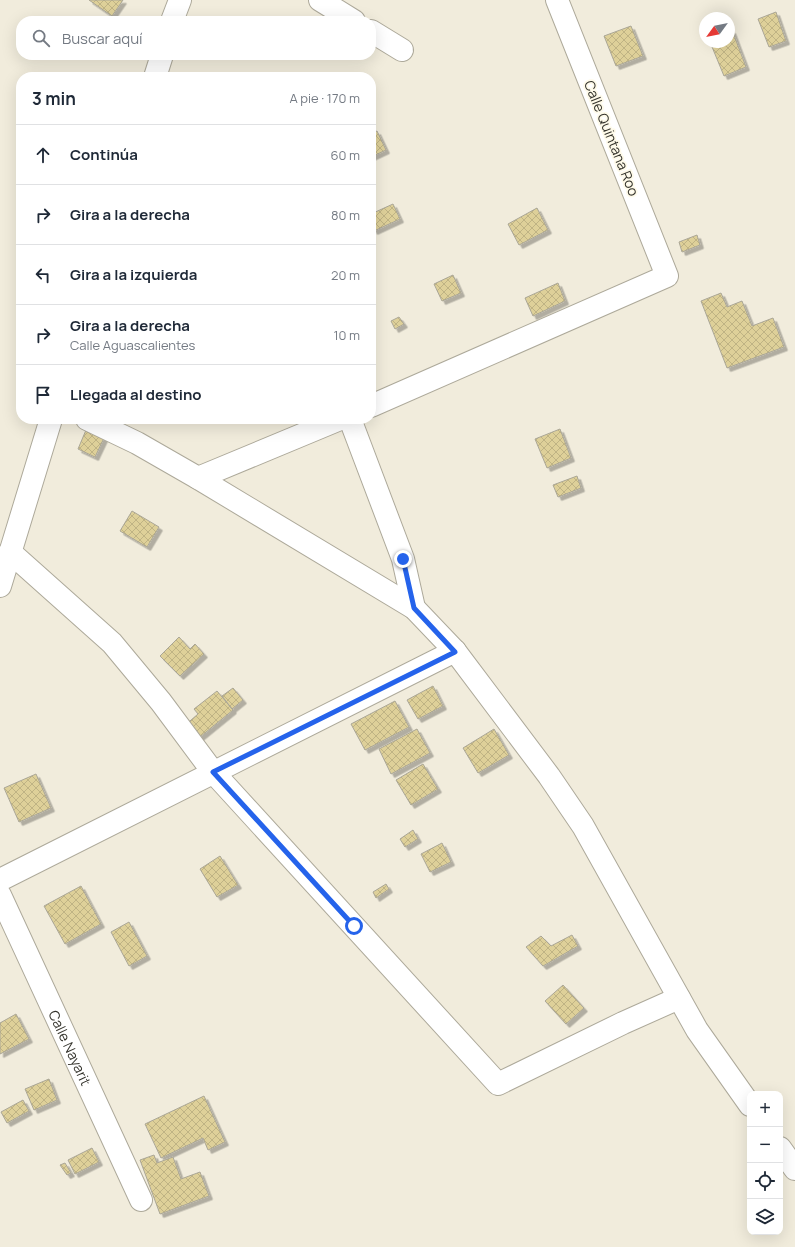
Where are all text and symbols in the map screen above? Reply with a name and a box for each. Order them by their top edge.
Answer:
north arrow [699,12,735,48]
search box [16,16,376,60]
icon: search [30,27,52,49]
text: Buscar aquí [62,28,143,49]
street label: Calle Quintana Roo [580,77,644,199]
text: 3 min [32,87,76,110]
text: A pie · 170 m [290,89,360,107]
icon: ahead [32,144,54,166]
text: Continúa [70,144,138,165]
text: 60 m [330,146,360,164]
icon: right [32,204,54,226]
text: Gira a la derecha [70,204,190,225]
text: 80 m [331,206,360,224]
icon: left [32,264,54,286]
text: Gira a la izquierda [70,264,197,285]
text: 20 m [331,266,360,284]
text: Gira a la derecha [70,315,190,336]
icon: right [32,324,54,346]
text: 10 m [333,326,360,344]
text: Calle Aguascalientes [70,336,195,354]
icon: arrive [32,384,54,406]
text: Llegada al destino [70,384,202,405]
route end [394,550,412,568]
route start [345,917,363,935]
street label: Calle Nayarit [45,1007,96,1089]
map controls [747,1091,783,1235]
button: + [747,1091,783,1127]
button: − [747,1127,783,1163]
button: locate [747,1163,783,1199]
button: layers [747,1199,783,1235]

